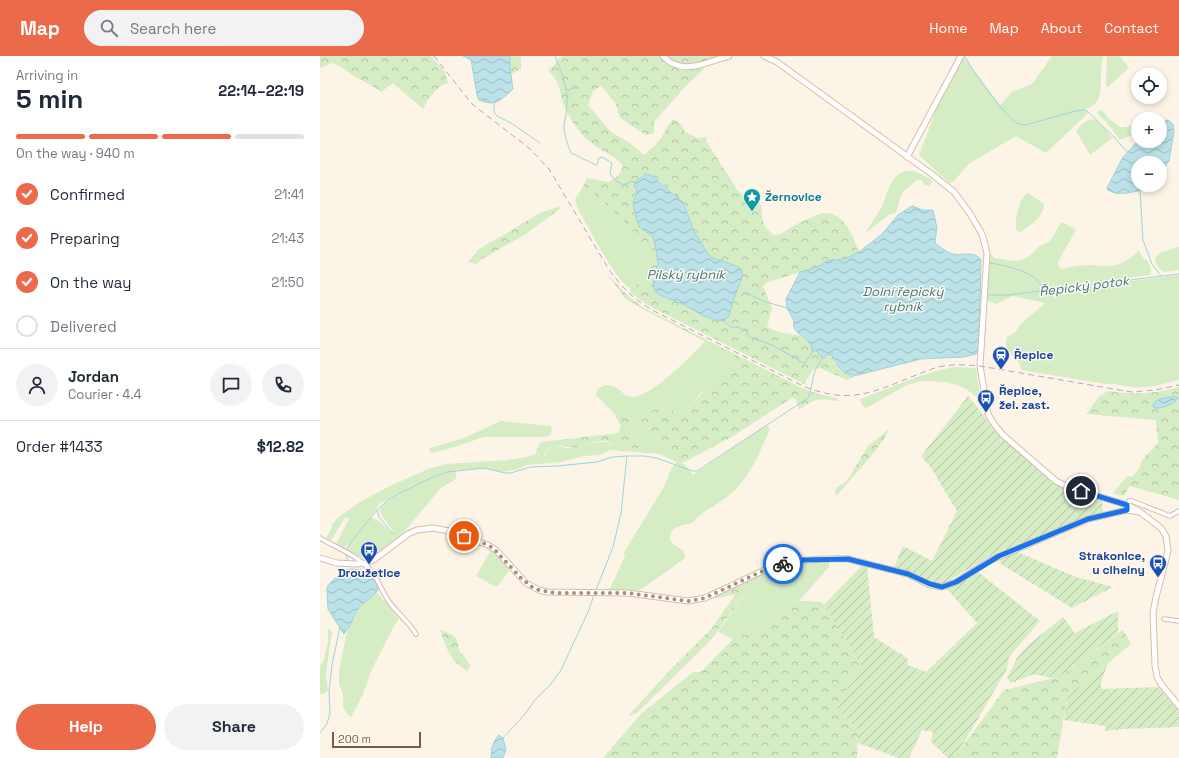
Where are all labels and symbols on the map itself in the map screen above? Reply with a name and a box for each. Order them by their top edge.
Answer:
place icon: Žernovice [742,187,762,212]
place label: Žernovice [765,189,822,205]
water label: Pilský rybník [647,266,727,283]
water label: Řepický potok [1038,272,1132,300]
water label: Dolní řepický rybník [863,283,945,315]
station icon: Řepice [991,345,1011,370]
place label: Řepice [1014,347,1053,363]
place label: Řepice, žel. zast. [999,383,1050,413]
bus stop icon: Řepice, žel. zast. [976,388,996,413]
pin [1064,474,1098,508]
pin [447,519,481,553]
bus stop icon: Droužetice [359,540,379,565]
courier [763,544,803,584]
place label: Strakonice, u cihelny [1079,548,1145,578]
bus stop icon: Strakonice, u cihelny [1148,553,1168,578]
place label: Droužetice [338,565,400,581]
scale bar [332,730,421,749]

